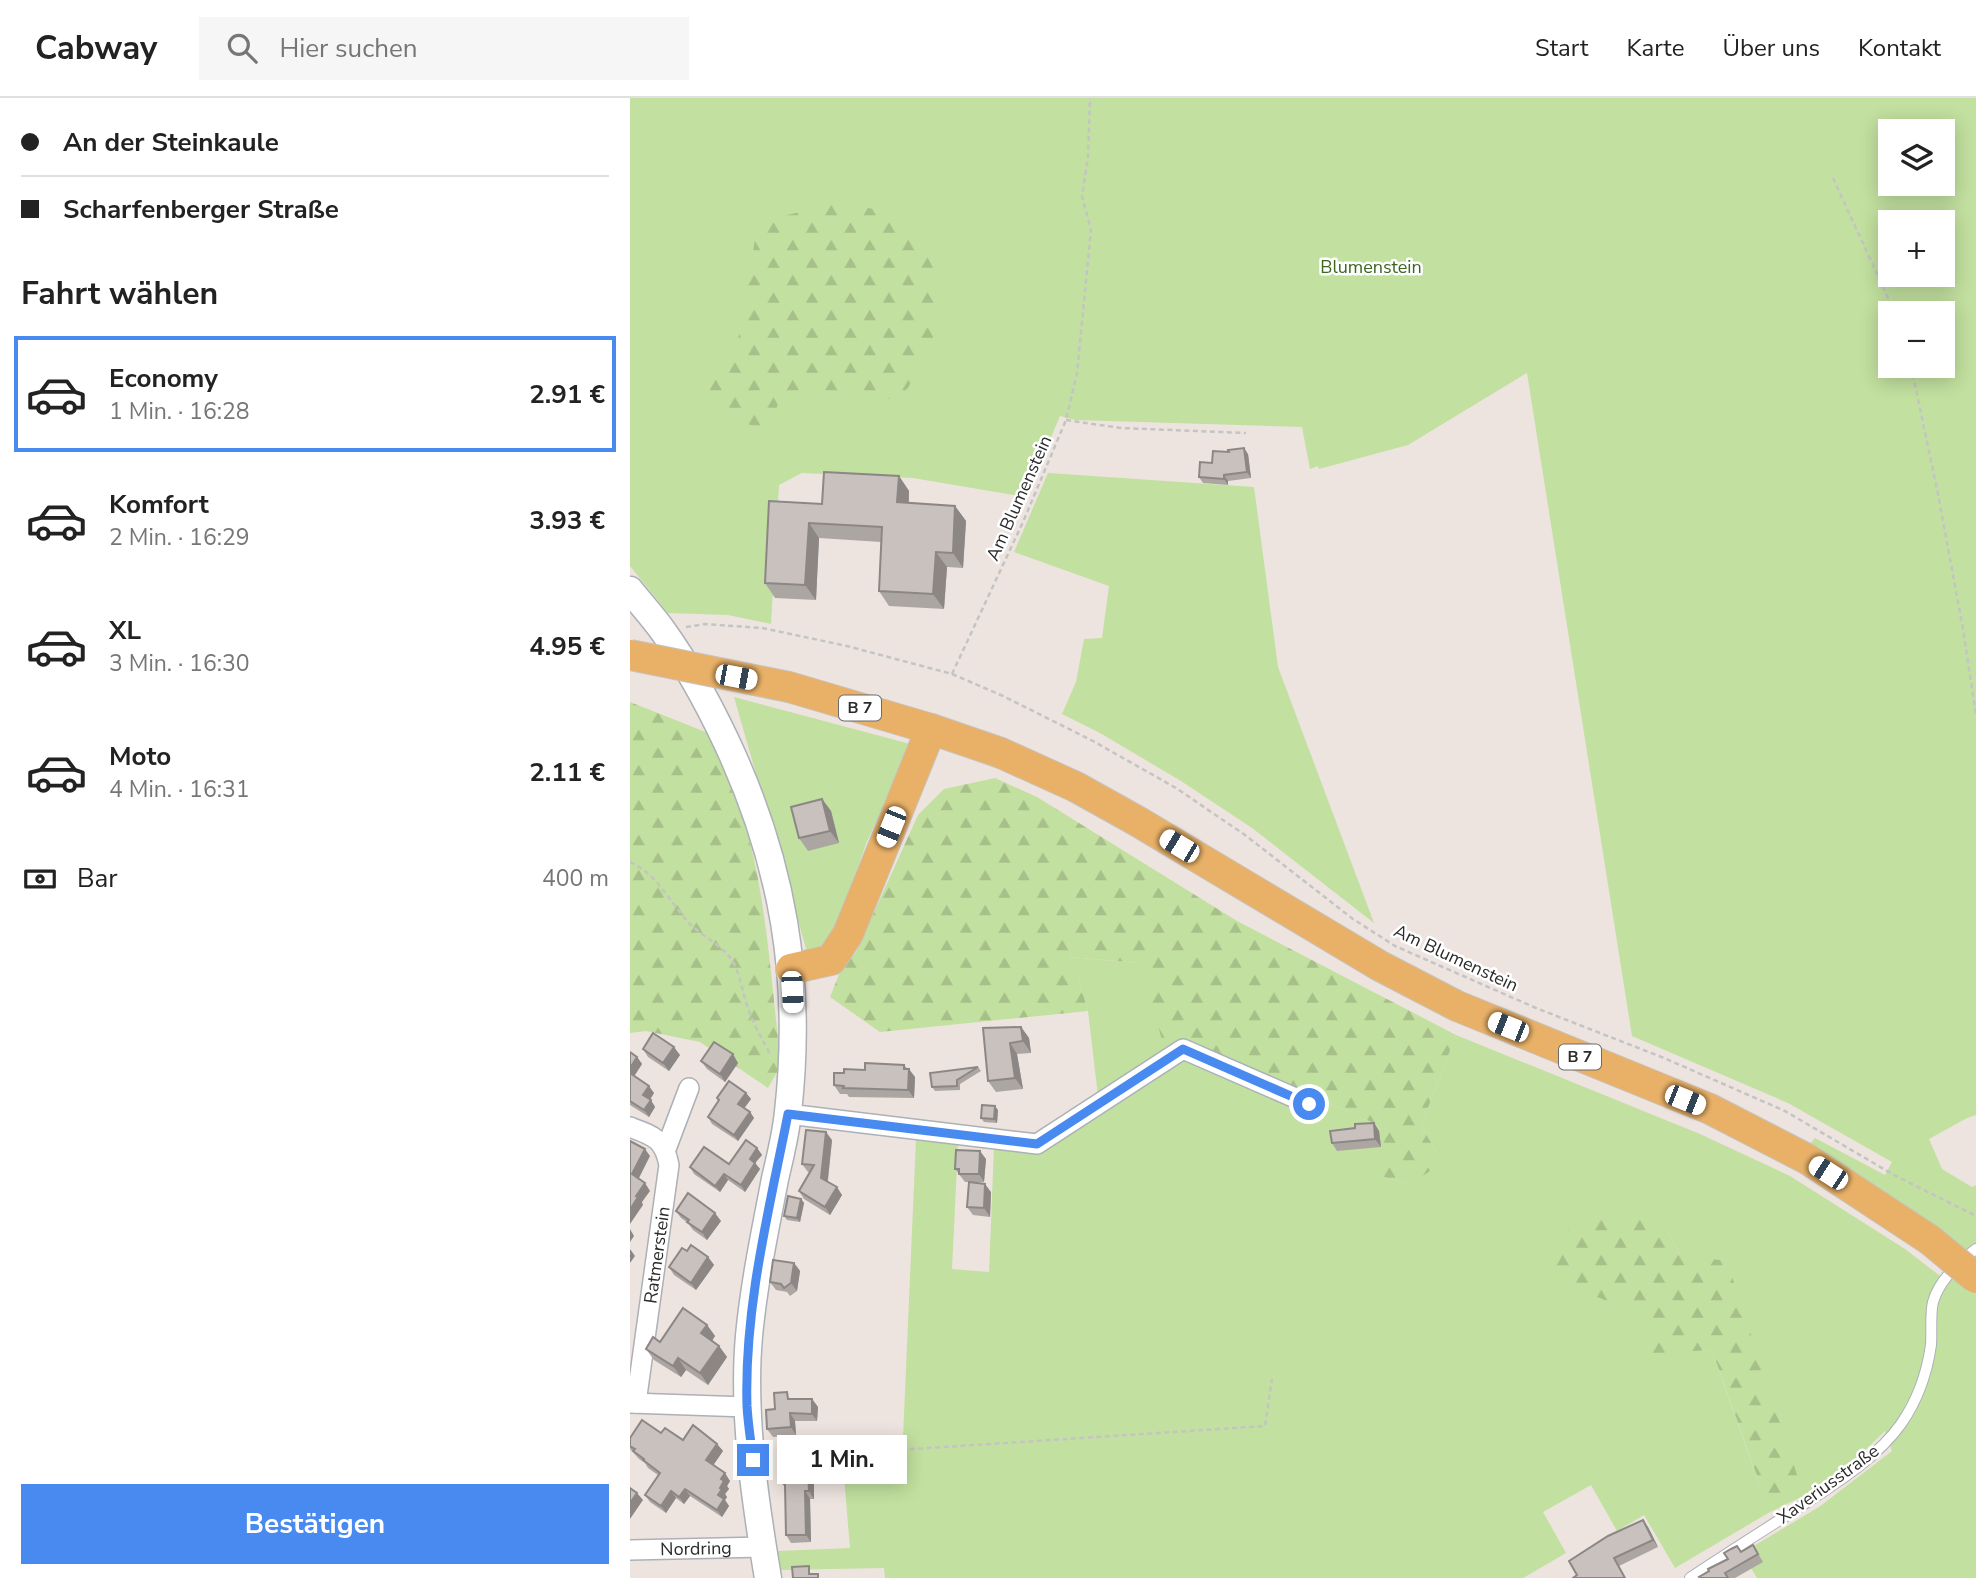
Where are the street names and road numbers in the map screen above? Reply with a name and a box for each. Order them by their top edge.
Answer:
street label: Am Blumenstein [981,432,1057,564]
road number: B 7 [839,695,881,720]
street label: Am Blumenstein [1390,919,1522,997]
road number: B 7 [1559,1044,1601,1070]
street label: Ratmerstein [638,1205,676,1305]
street label: Xaveriusstraße [1772,1439,1884,1529]
street label: Nordring [660,1536,732,1561]

